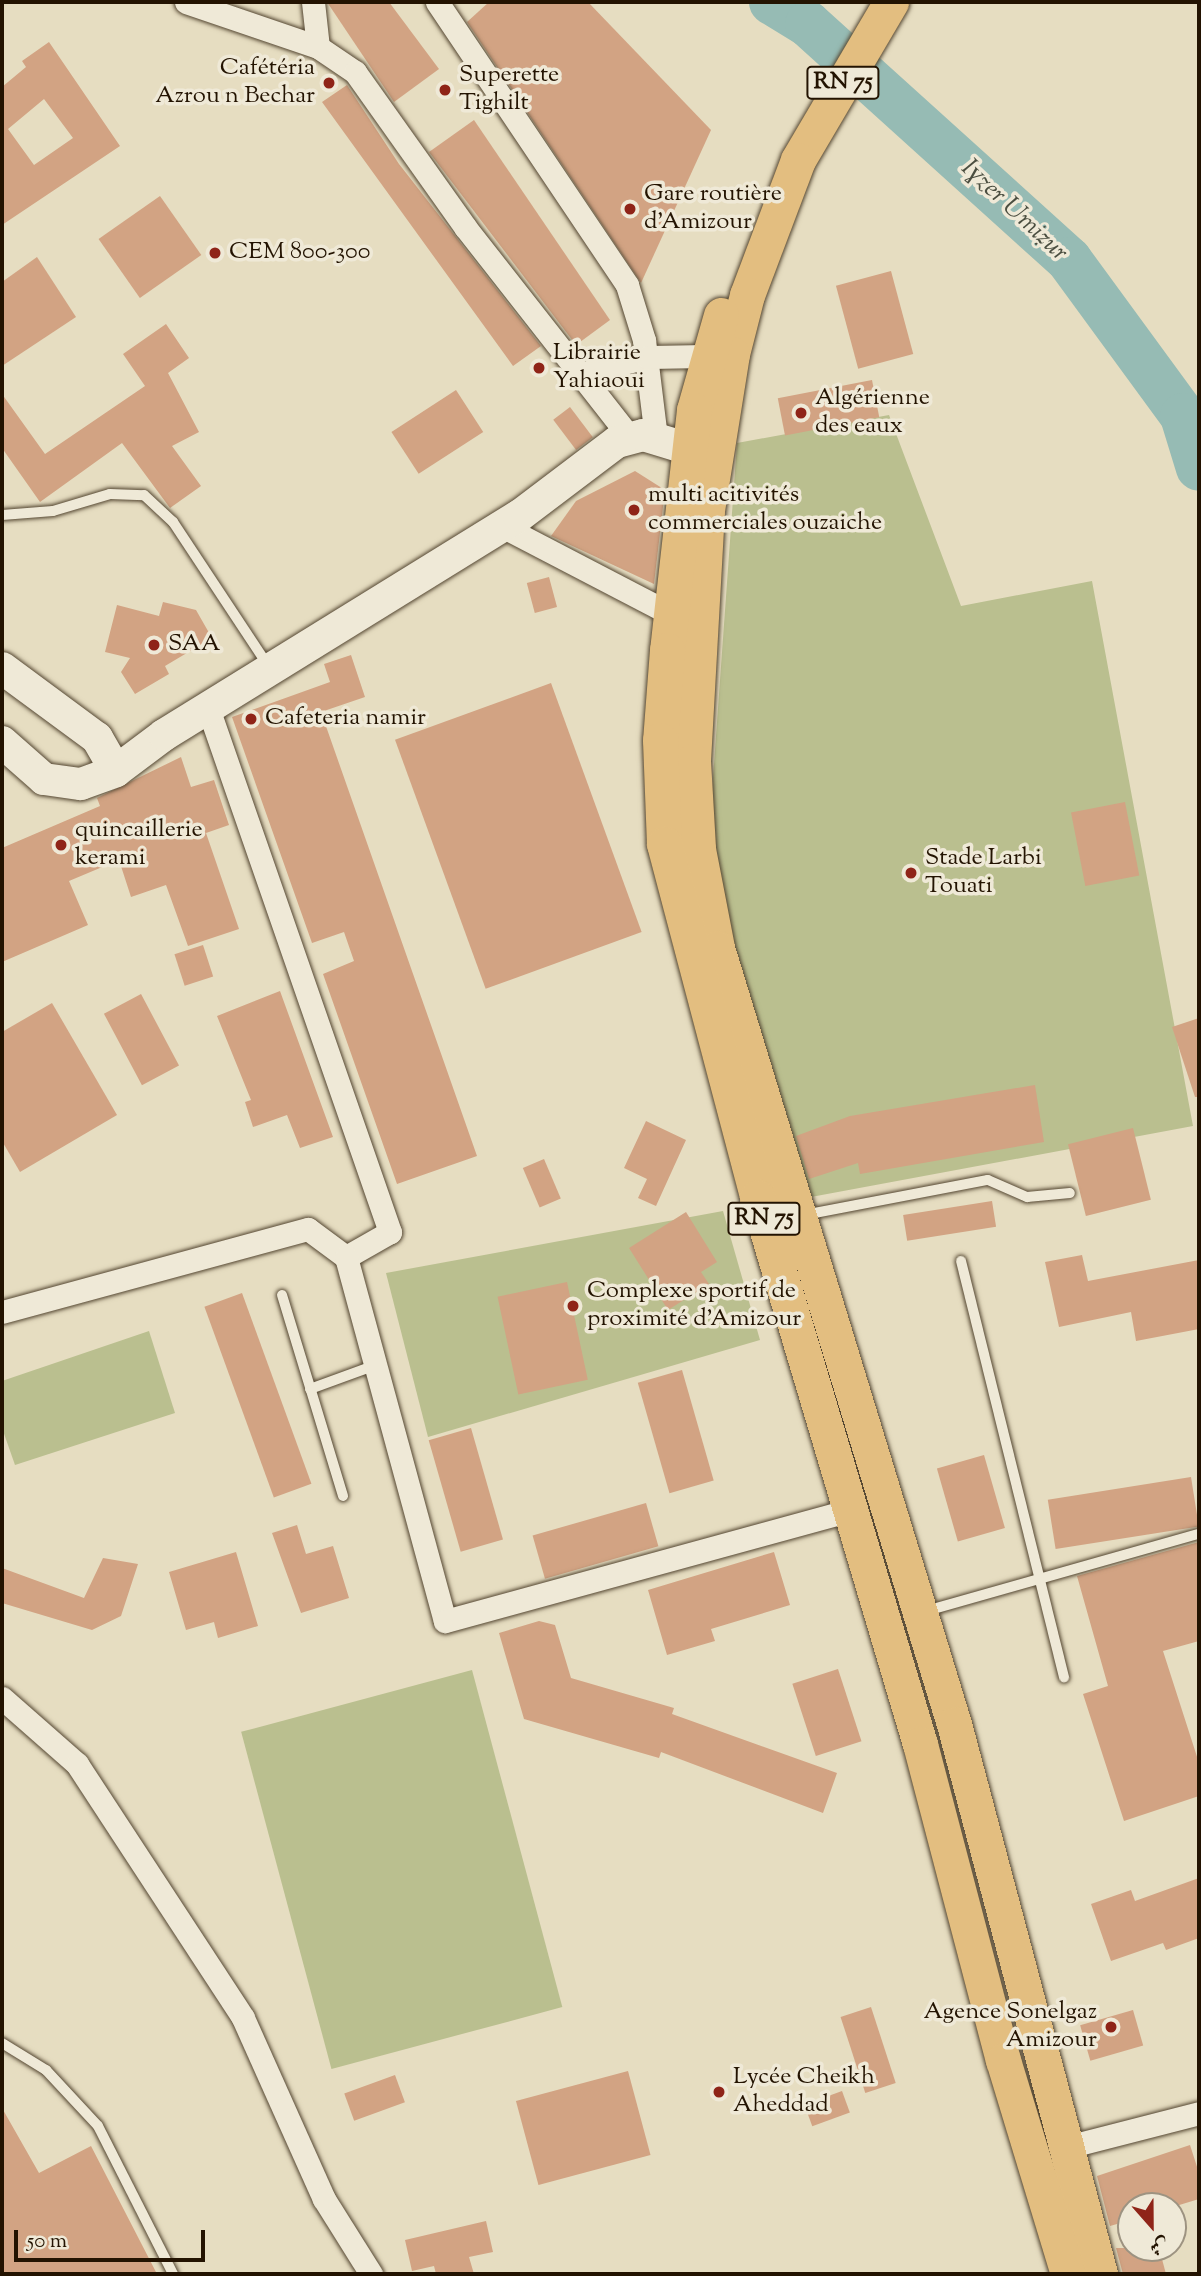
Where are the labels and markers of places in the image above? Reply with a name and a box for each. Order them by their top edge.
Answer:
place label: Cafétéria Azrou n Bechar [155,55,315,111]
place label: Superette Tighilt [459,62,559,118]
marker: Cafétéria Azrou n Bechar [321,75,337,91]
marker: Superette Tighilt [437,82,453,98]
place label: Gare routière d'Amizour [644,181,782,237]
marker: Gare routière d'Amizour [622,201,638,217]
place label: CEM 800-300 [229,239,370,267]
marker: CEM 800-300 [207,245,223,261]
place label: Librairie Yahiaoui [553,340,645,396]
marker: Librairie Yahiaoui [531,360,547,376]
place label: Algérienne des eaux [815,385,930,441]
marker: Algérienne des eaux [793,405,809,421]
place label: multi acitivités commerciales ouzaiche [648,482,882,538]
marker: multi acitivités commerciales ouzaiche [626,502,642,518]
place label: SAA [168,631,221,659]
marker: SAA [146,637,162,653]
place label: Cafeteria namir [265,705,426,733]
marker: Cafeteria namir [243,711,259,727]
place label: quincaillerie kerami [75,817,203,873]
marker: quincaillerie kerami [53,837,69,853]
place label: Stade Larbi Touati [925,845,1042,901]
marker: Stade Larbi Touati [903,865,919,881]
place label: Complexe sportif de proximité d'Amizour [587,1278,801,1334]
marker: Complexe sportif de proximité d'Amizour [565,1298,581,1314]
place label: Agence Sonelgaz Amizour [923,1999,1097,2055]
marker: Agence Sonelgaz Amizour [1103,2019,1119,2035]
place label: Lycée Cheikh Aheddad [733,2064,875,2120]
marker: Lycée Cheikh Aheddad [711,2084,727,2100]

